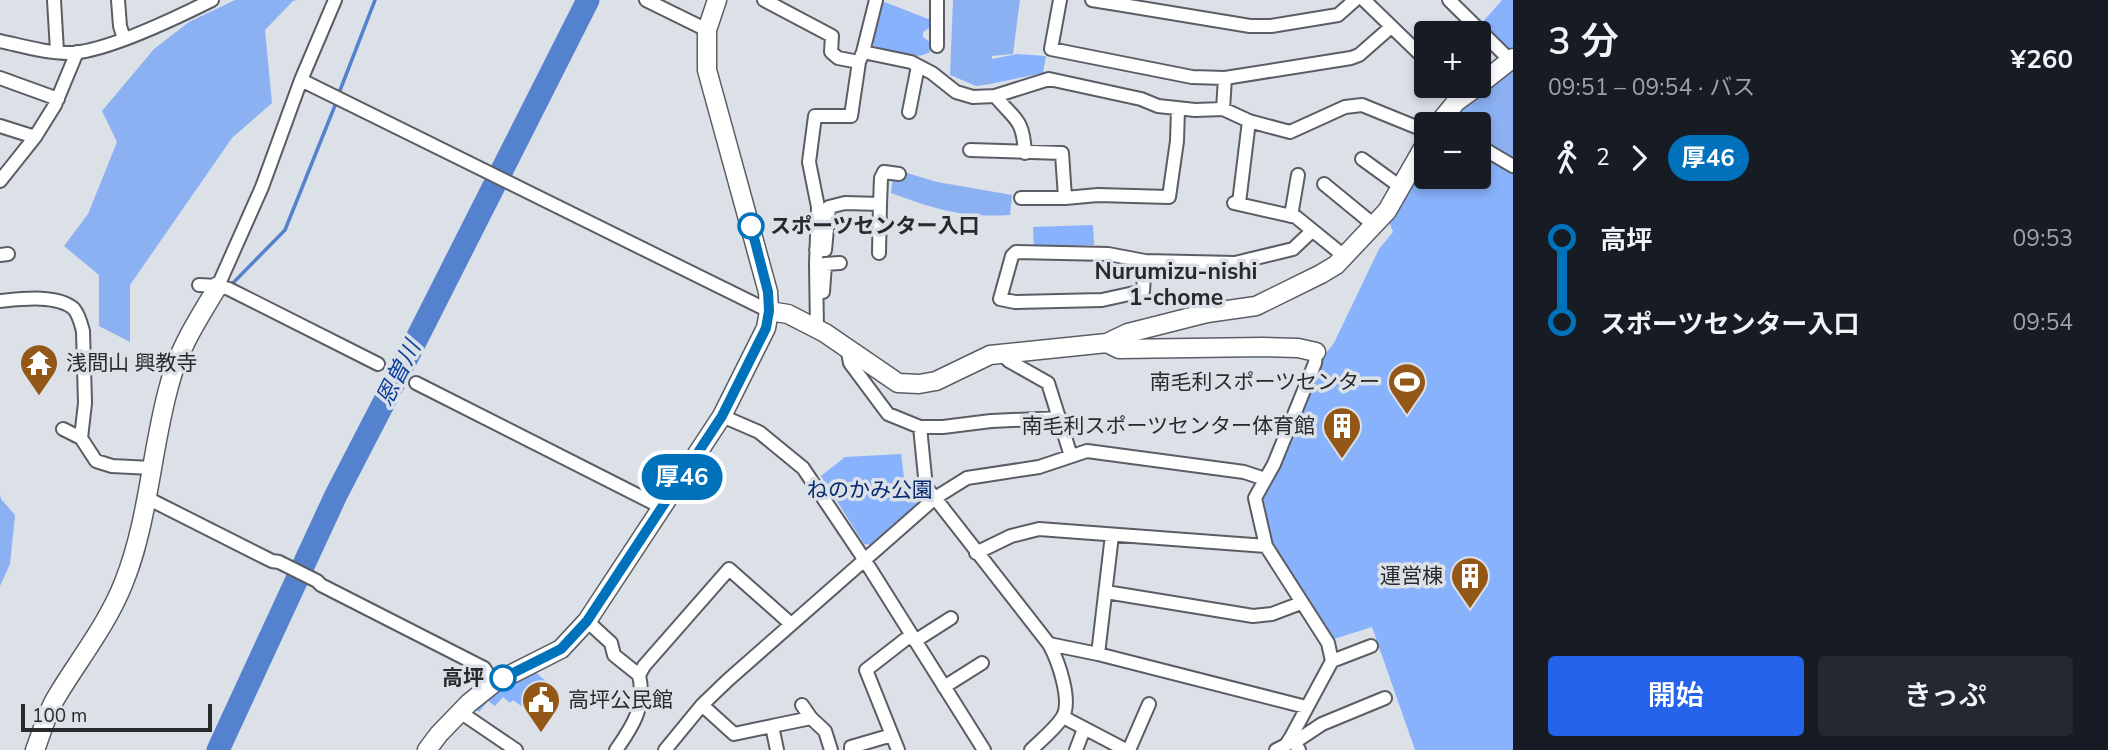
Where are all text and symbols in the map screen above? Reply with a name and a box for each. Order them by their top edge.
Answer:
text: 3 分 [1548,16,1619,67]
map controls [1414,21,1491,189]
button: + [1414,21,1491,98]
text: ¥260 [2011,42,2073,77]
text: 09:51 – 09:54 · バス [1548,72,1755,103]
button: − [1414,112,1491,189]
icon: walk [1548,139,1586,177]
icon: forward [1620,139,1658,177]
text: 2 [1596,142,1610,173]
text: 厚46 [1682,142,1735,174]
place label: スポーツセンター入口 [770,212,980,240]
marker: スポーツセンター入口 [738,213,764,239]
text: 高坪 [1600,223,1652,258]
text: 09:53 [2013,223,2073,254]
district label: Nurumizu-nishi 1-chome [1095,256,1257,313]
text: スポーツセンター入口 [1600,307,1859,342]
text: 09:54 [2013,307,2073,338]
water label: 恩曽川 [369,333,429,411]
temple icon: 浅間山 興教寺 [18,342,60,397]
place label: 浅間山 興教寺 [66,349,197,377]
sports icon: 南毛利スポーツセンター [1386,361,1428,416]
place label: 南毛利スポーツセンター [1149,368,1380,396]
building icon: 南毛利スポーツセンター体育館 [1321,405,1363,460]
place label: 南毛利スポーツセンター体育館 [1021,412,1315,440]
line badge: 厚46 [642,454,722,500]
text: 厚46 [656,461,708,493]
park label: ねのかみ公園 [807,476,933,504]
building icon: 運営棟 [1449,555,1491,610]
place label: 運営棟 [1380,562,1443,590]
button: 開始 [1548,656,1804,736]
button: きっぷ [1818,656,2073,736]
place label: 高坪 [442,664,484,692]
marker: 高坪 [490,665,516,691]
public building icon: 高坪公民館 [520,679,562,734]
place label: 高坪公民館 [568,686,673,714]
scale bar [21,701,212,733]
text: 100 m [32,703,87,729]

